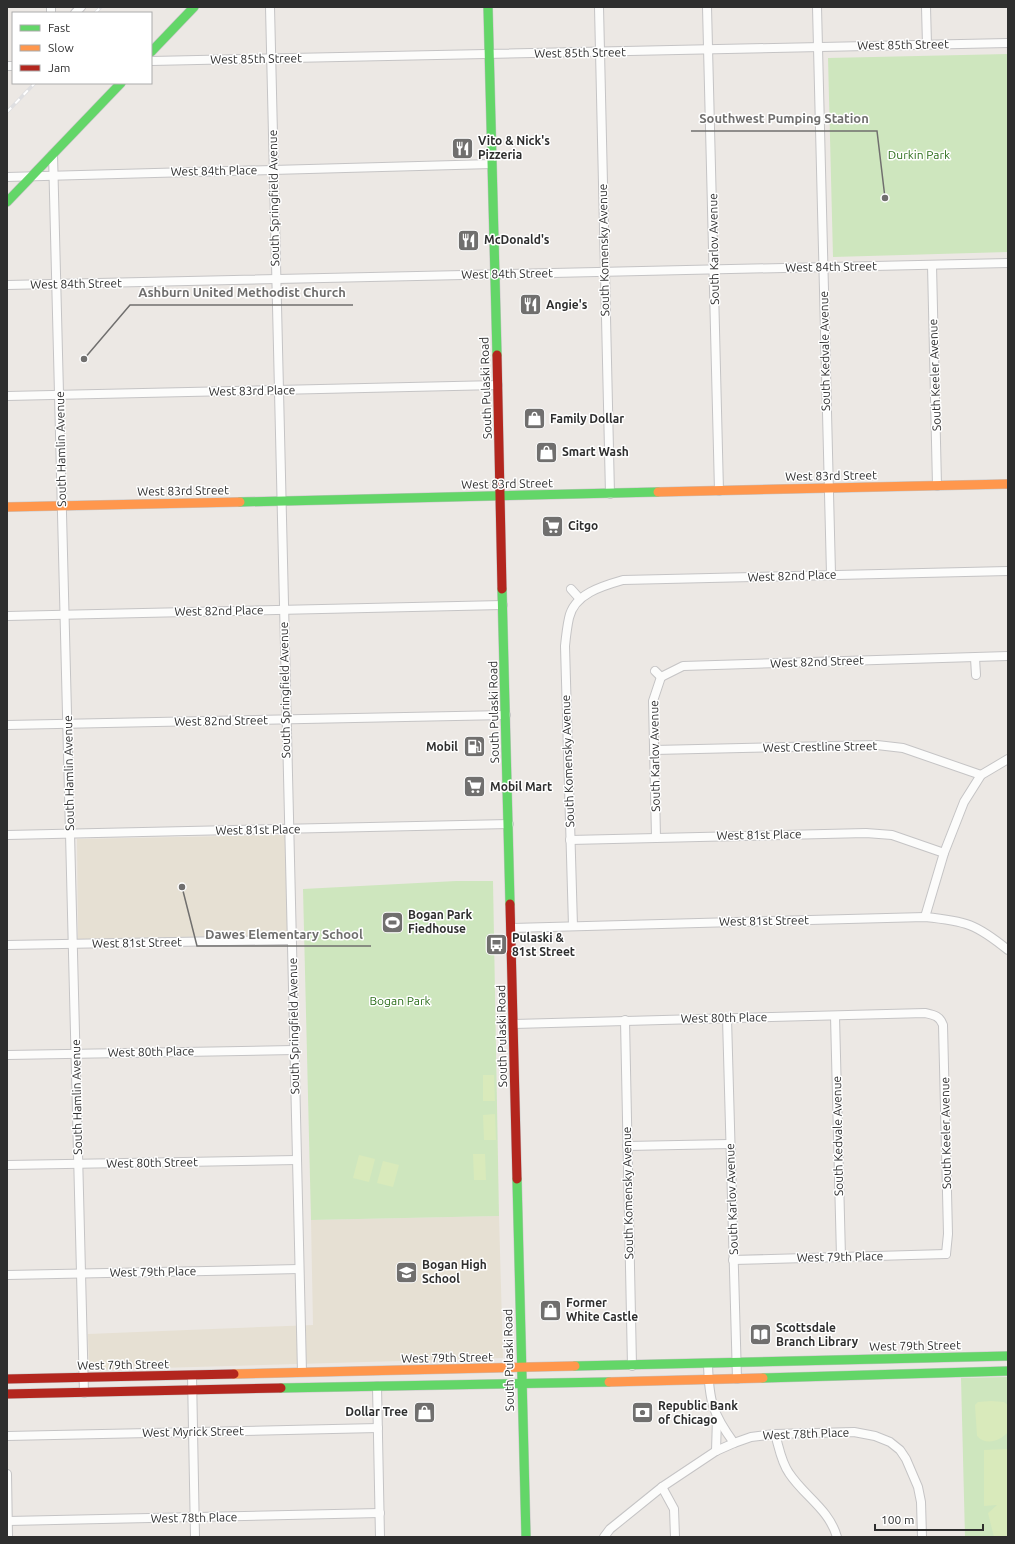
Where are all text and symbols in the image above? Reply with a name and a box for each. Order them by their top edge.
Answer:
legend [12,12,152,84]
text: Fast [48,21,70,34]
street label: West 85th Street [857,37,949,52]
text: Slow [48,41,74,54]
street label: West 85th Street [534,45,626,60]
street label: West 85th Street [210,51,302,66]
text: Jam [48,61,70,74]
callout: Southwest Pumping Station [691,106,877,131]
text: Southwest Pumping Station [699,111,869,125]
street label: South Springfield Avenue [266,130,281,266]
place label: Vito & Nick's Pizzeria [478,134,550,161]
restaurant icon: Vito & Nick's Pizzeria [450,135,476,161]
park label: Durkin Park [888,148,950,161]
street label: West 84th Place [171,163,257,178]
street label: South Komensky Avenue [596,184,611,316]
street label: South Karlov Avenue [706,193,721,305]
restaurant icon: McDonald's [456,227,482,253]
place label: McDonald's [484,233,550,246]
street label: West 84th Street [785,259,877,274]
street label: West 84th Street [461,266,553,281]
street label: West 84th Street [30,276,122,291]
callout: Ashburn United Methodist Church [130,280,353,305]
text: Ashburn United Methodist Church [138,285,346,299]
street label: South Kedvale Avenue [817,291,832,411]
restaurant icon: Angie's [517,292,543,318]
place label: Angie's [546,298,588,311]
street label: South Keeler Avenue [926,319,943,431]
street label: South Pulaski Road [477,337,494,439]
street label: West 83rd Place [209,383,295,398]
street label: South Hamlin Avenue [53,391,68,507]
shop icon: Family Dollar [522,406,548,432]
place label: Family Dollar [550,412,624,425]
shop icon: Smart Wash [533,439,559,465]
place label: Smart Wash [562,445,629,458]
street label: West 83rd Street [785,468,877,483]
street label: West 83rd Street [461,476,553,491]
street label: West 83rd Street [137,483,229,498]
supermarket icon: Citgo [539,513,565,539]
place label: Citgo [568,519,598,532]
street label: West 82nd Place [747,567,837,584]
street label: West 82nd Place [174,603,264,618]
street label: South Springfield Avenue [277,622,292,758]
street label: West 82nd Street [770,653,864,670]
street label: South Pulaski Road [486,661,501,763]
street label: South Komensky Avenue [559,694,576,828]
street label: South Karlov Avenue [647,700,662,812]
street label: West 82nd Street [174,713,268,728]
street label: South Hamlin Avenue [61,715,76,831]
fuel station icon: Mobil [461,734,487,760]
street label: West Crestline Street [763,739,878,754]
place label: Mobil [426,740,458,753]
supermarket icon: Mobil Mart [462,774,488,800]
place label: Mobil Mart [490,780,552,793]
street label: West 81st Place [215,822,301,837]
street label: West 81st Place [716,827,802,842]
place label: Bogan Park Fiedhouse [408,908,472,935]
sports icon: Bogan Park Fiedhouse [380,909,406,935]
street label: West 81st Street [719,913,809,928]
callout: Dawes Elementary School [197,921,371,946]
text: Dawes Elementary School [205,927,363,941]
place label: Pulaski & 81st Street [512,931,575,958]
bus stop icon: Pulaski & 81st Street [484,932,510,958]
street label: West 81st Street [92,935,182,950]
street label: South Springfield Avenue [286,958,301,1094]
street label: South Pulaski Road [494,985,509,1087]
park label: Bogan Park [369,994,431,1007]
street label: West 80th Place [681,1010,767,1025]
street label: South Hamlin Avenue [69,1039,84,1155]
street label: West 80th Place [108,1044,194,1059]
street label: South Kedvale Avenue [830,1076,845,1196]
street label: South Keeler Avenue [938,1077,953,1189]
street label: South Komensky Avenue [620,1127,635,1259]
street label: South Karlov Avenue [723,1143,740,1255]
street label: West 80th Street [106,1155,198,1170]
street label: West 79th Place [797,1249,883,1264]
place label: Bogan High School [422,1258,487,1285]
school or university icon: Bogan High School [393,1259,419,1285]
street label: West 79th Place [110,1264,196,1279]
place label: Former White Castle [566,1296,638,1323]
shop icon: Former White Castle [538,1297,564,1323]
street label: South Pulaski Road [501,1309,516,1411]
place label: Scottsdale Branch Library [776,1321,859,1348]
library icon: Scottsdale Branch Library [748,1322,774,1348]
street label: West 79th Street [869,1338,961,1353]
street label: West 79th Street [401,1350,493,1365]
street label: West 79th Street [77,1357,169,1372]
shop icon: Dollar Tree [411,1399,437,1425]
place label: Republic Bank of Chicago [658,1399,738,1426]
bank icon: Republic Bank of Chicago [630,1400,656,1426]
place label: Dollar Tree [345,1405,408,1418]
street label: West Myrick Street [142,1424,244,1439]
street label: West 78th Place [762,1425,850,1442]
scale bar [875,1506,983,1532]
street label: West 78th Place [151,1510,237,1525]
text: 100 m [881,1513,914,1526]

